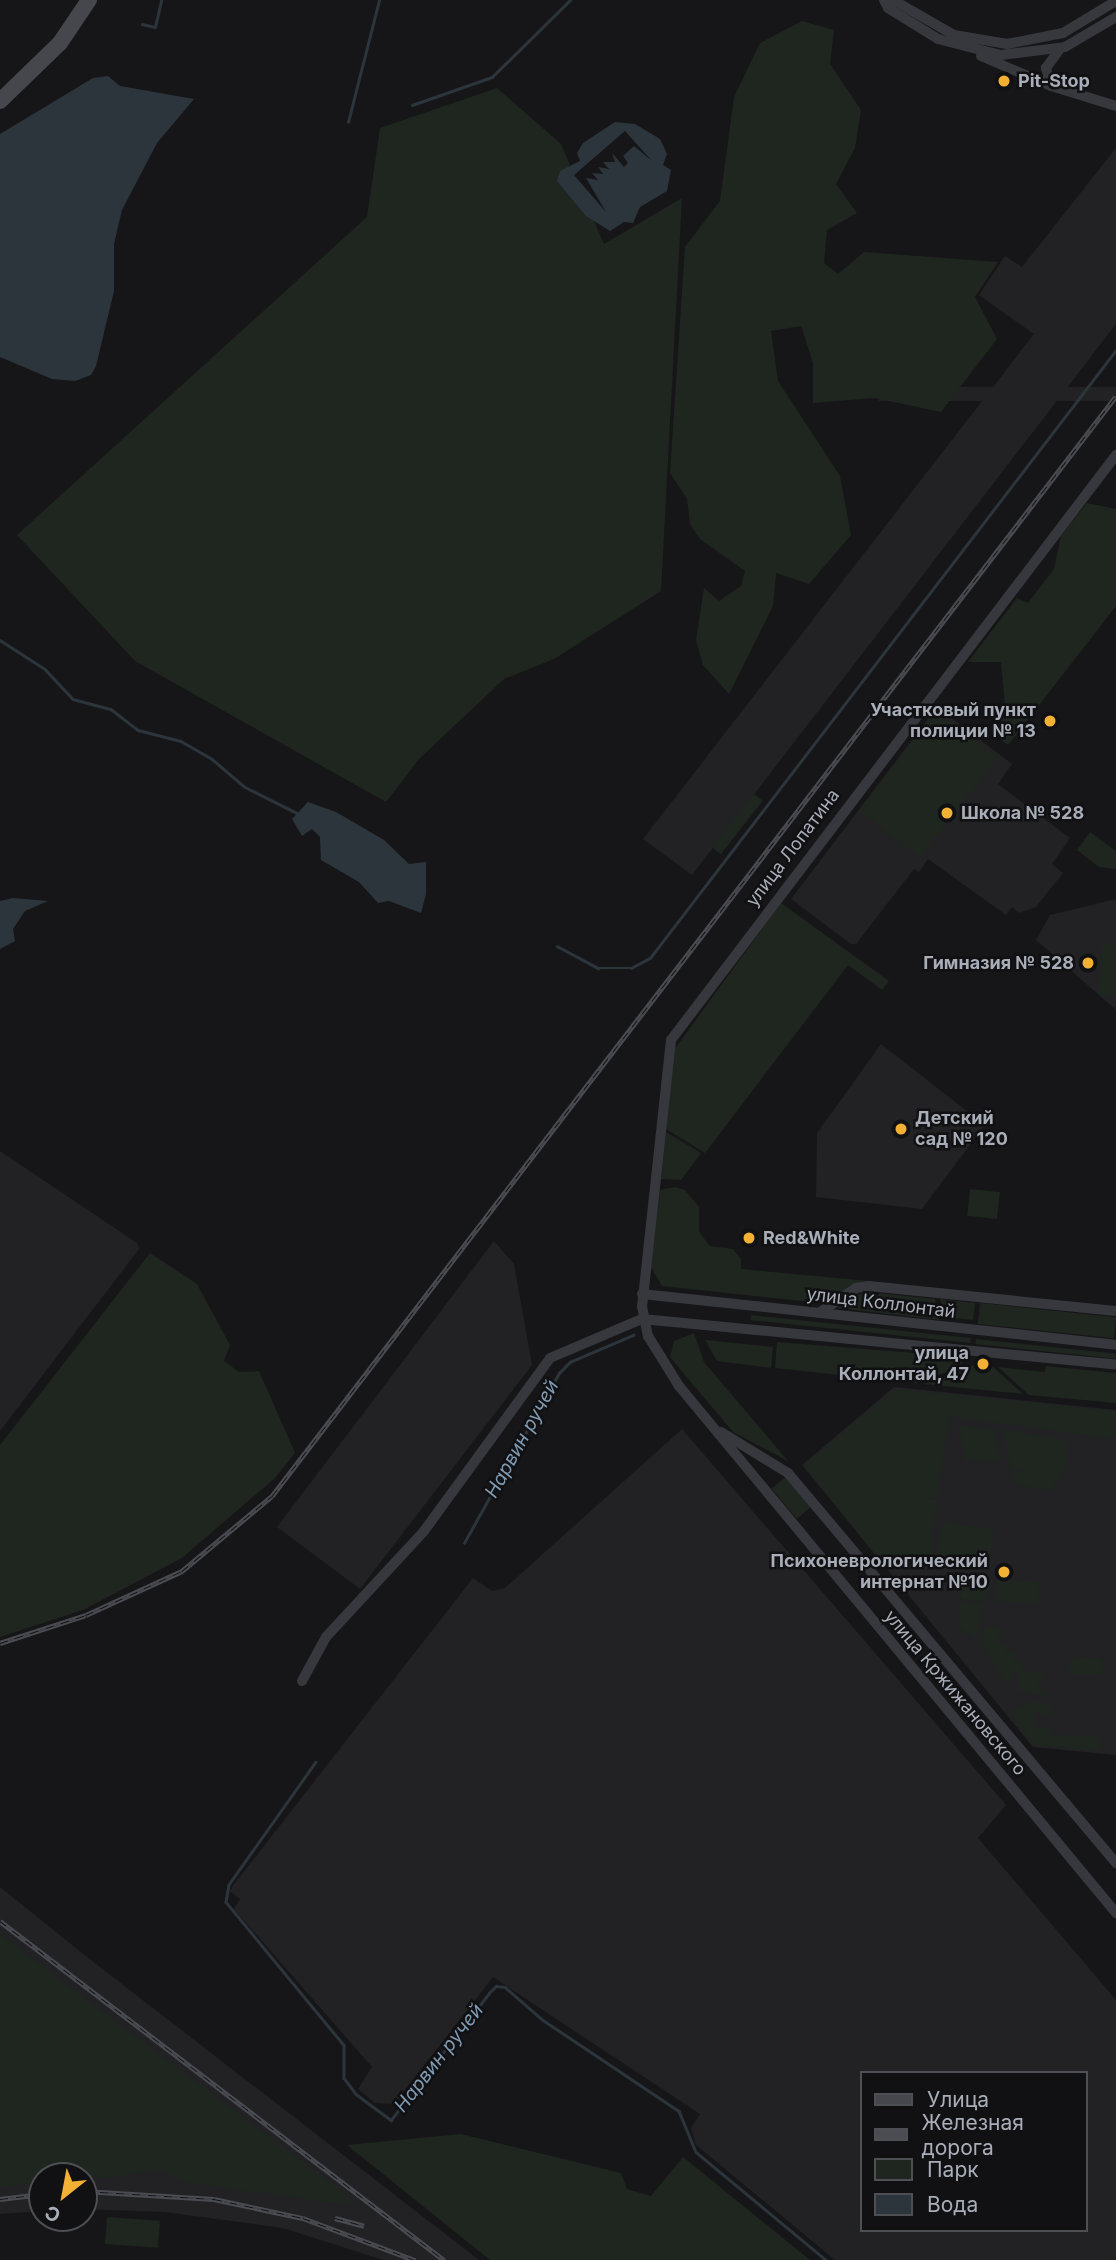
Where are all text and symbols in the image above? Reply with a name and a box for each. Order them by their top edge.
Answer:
place label: Pit-Stop [1018,70,1090,92]
marker: Pit-Stop [996,73,1012,89]
place label: Участковый пункт полиции № 13 [870,700,1036,742]
marker: Участковый пункт полиции № 13 [1042,713,1058,729]
street label: улица Лопатина [742,785,844,911]
place label: Школа № 528 [961,802,1084,824]
marker: Школа № 528 [939,805,955,821]
place label: Гимназия № 528 [923,952,1074,974]
marker: Гимназия № 528 [1080,955,1096,971]
place label: Детский сад № 120 [915,1108,1008,1150]
marker: Детский сад № 120 [893,1121,909,1137]
place label: Red&White [763,1227,860,1249]
marker: Red&White [741,1230,757,1246]
street label: улица Коллонтай [805,1283,957,1323]
place label: улица Коллонтай, 47 [838,1343,969,1386]
marker: улица Коллонтай, 47 [975,1356,991,1372]
water label: Нарвин ручей [480,1376,564,1502]
place label: Психоневрологический интернат №10 [771,1551,988,1594]
marker: Психоневрологический интернат №10 [994,1562,1014,1582]
street label: улица Кржижановского [879,1606,1031,1780]
water label: Нарвин ручей [390,1999,488,2117]
legend [860,2071,1088,2232]
text: Улица [927,2087,989,2112]
text: Железная дорога [922,2110,1024,2160]
text: Парк [927,2157,979,2182]
north arrow [28,2162,98,2232]
text: Вода [927,2192,978,2217]
text: С [41,2200,65,2227]

